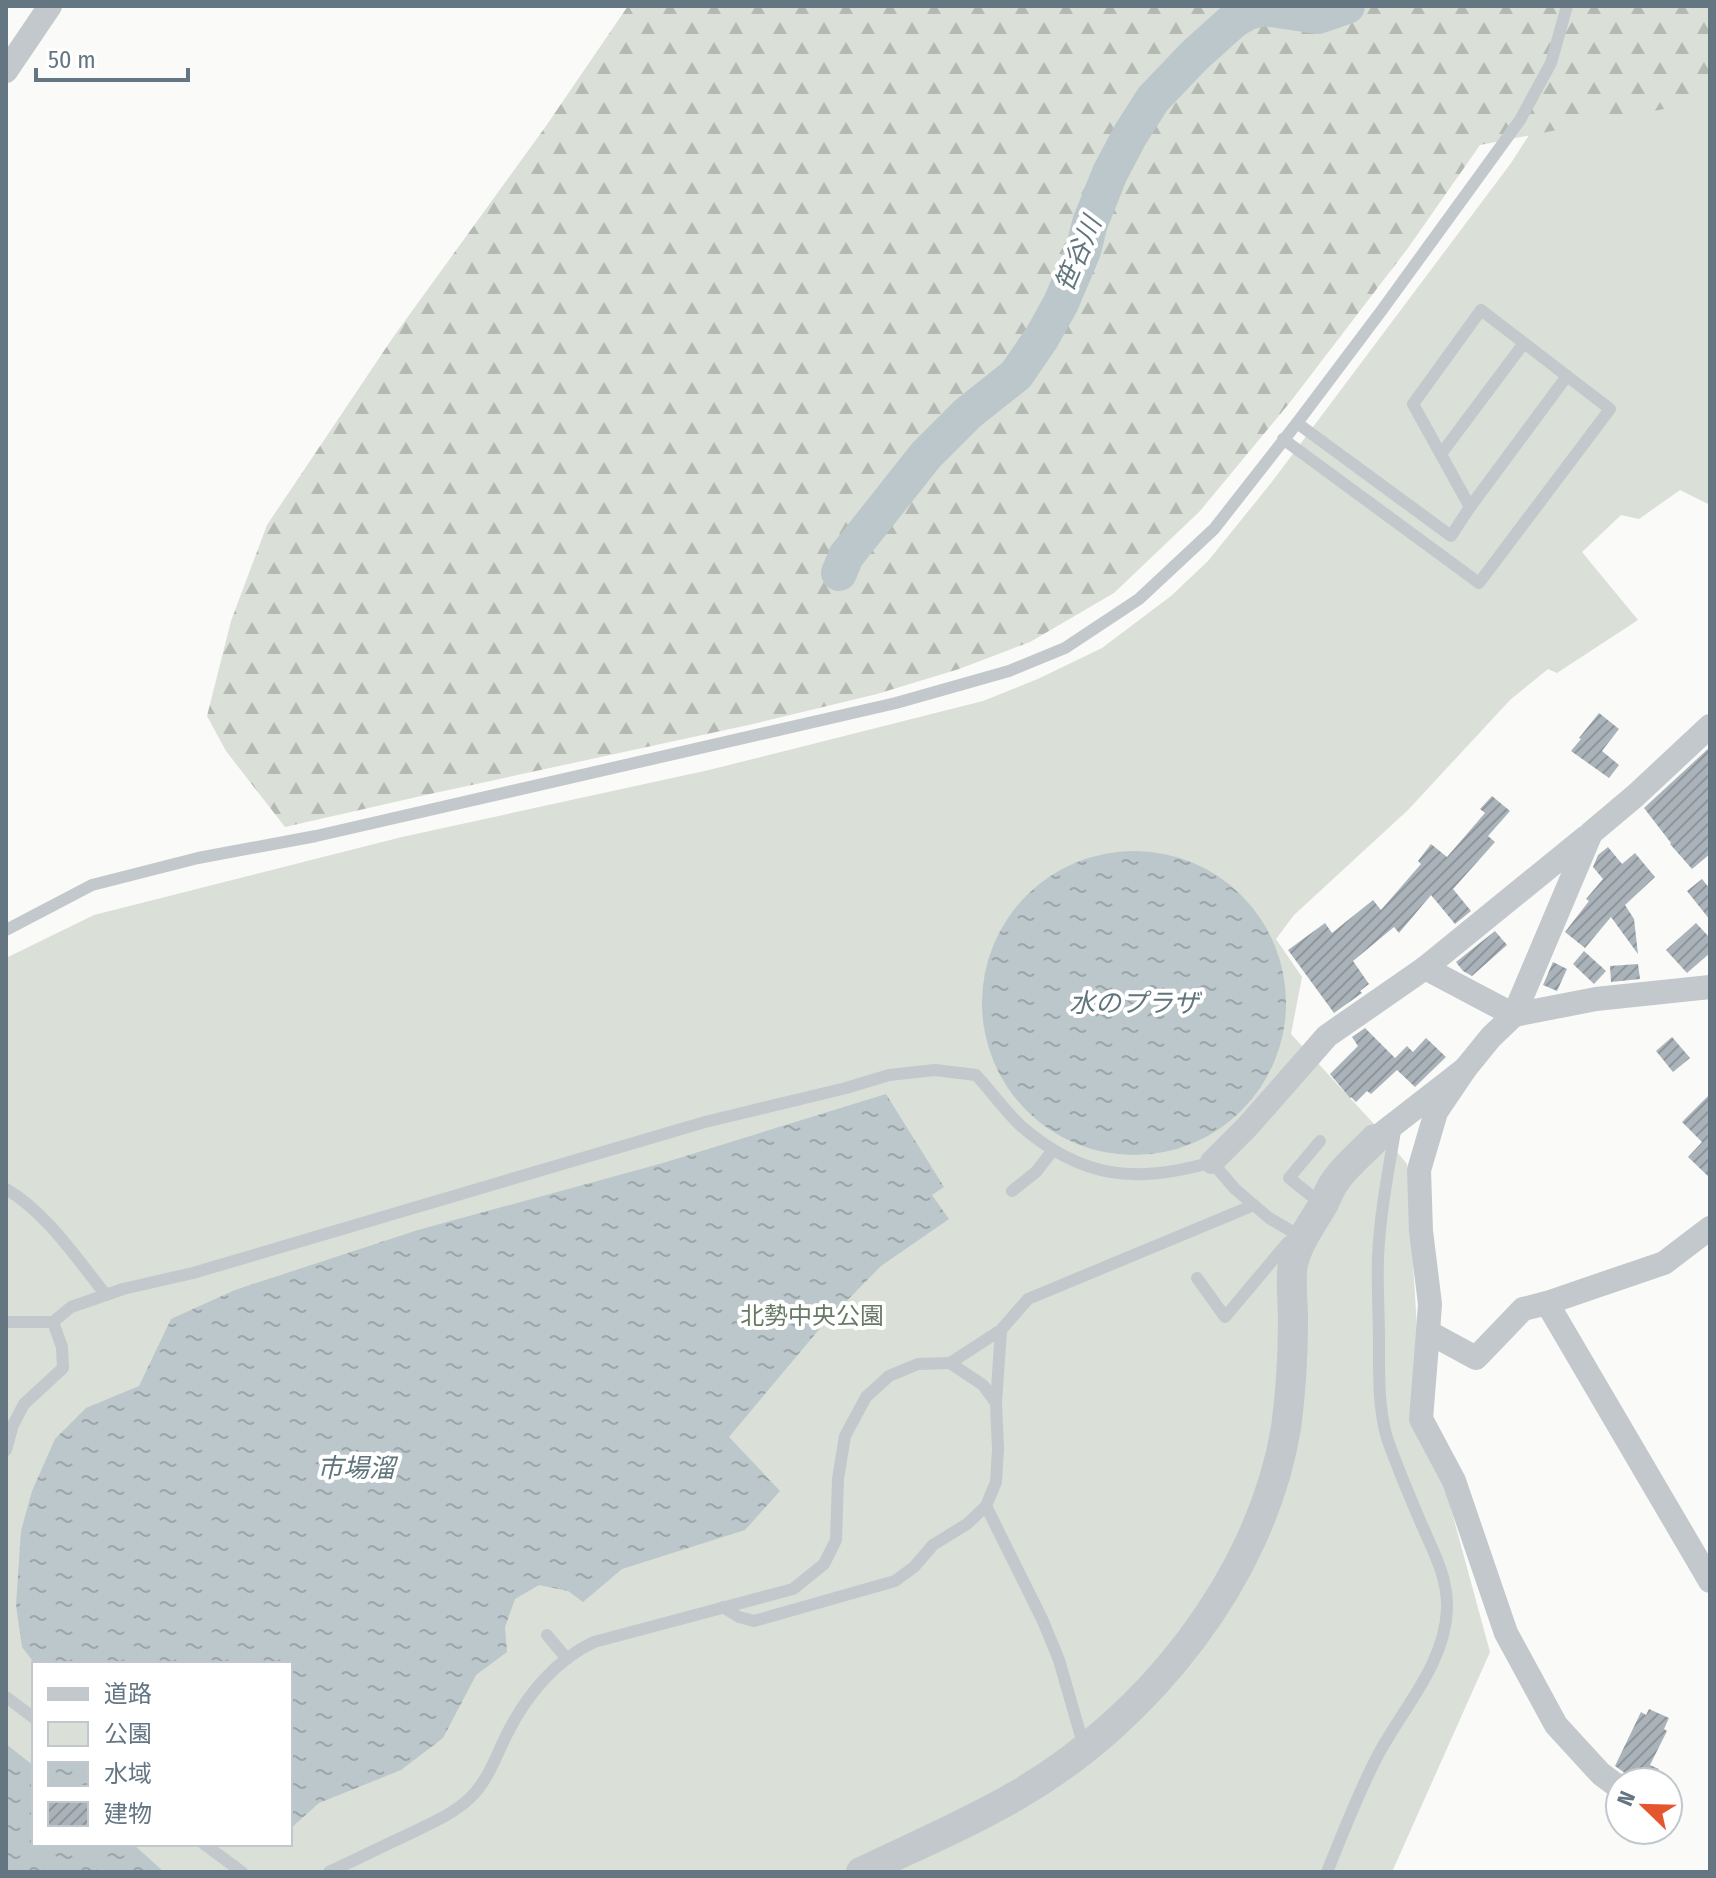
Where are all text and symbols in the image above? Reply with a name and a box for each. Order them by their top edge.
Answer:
scale bar [36,32,188,82]
text: 50 m [48,46,96,74]
water label: 笹谷川 [1049,209,1109,296]
water label: 水のプラザ [1069,988,1203,1019]
park label: 北勢中央公園 [740,1302,884,1330]
water label: 市場溜 [317,1453,399,1484]
legend [32,1662,292,1846]
text: 道路 [104,1680,152,1708]
text: 公園 [104,1720,152,1748]
text: 水域 [104,1760,152,1788]
north arrow [1604,1766,1684,1846]
text: N [1611,1787,1641,1810]
text: 建物 [104,1800,152,1828]

